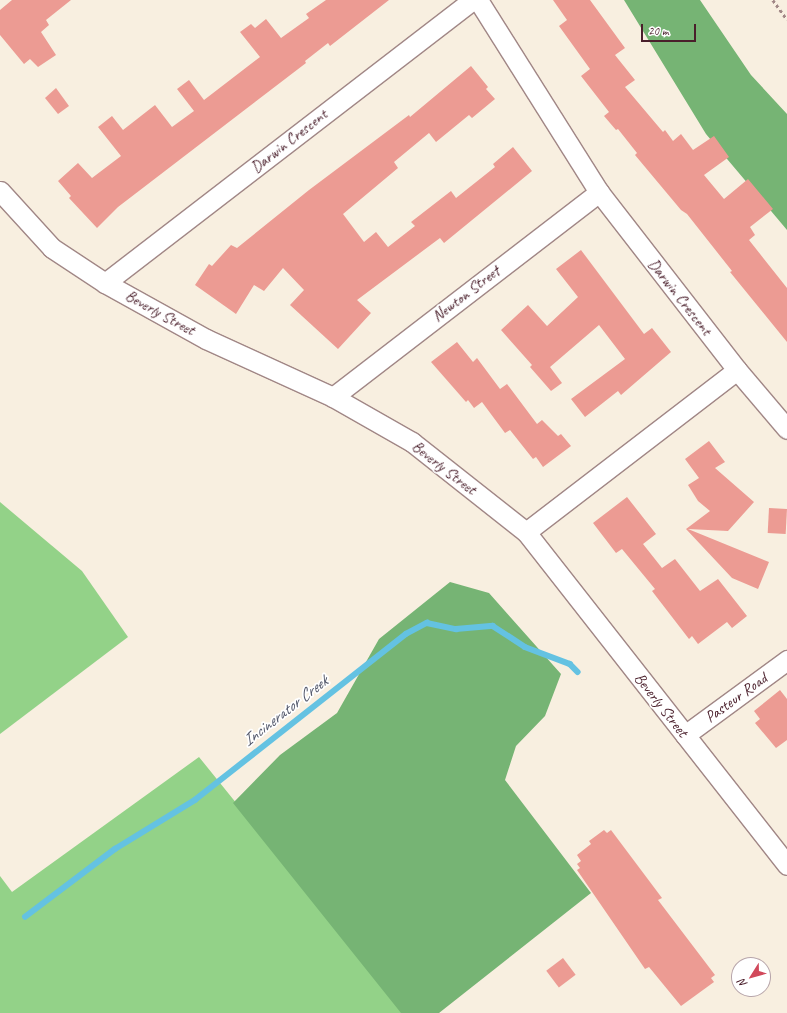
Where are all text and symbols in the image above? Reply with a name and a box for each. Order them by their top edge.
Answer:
scale bar [643,16,698,42]
text: 20 m [648,23,668,39]
street label: Darwin Crescent [247,105,331,177]
street label: Darwin Crescent [644,255,716,339]
street label: Newton Street [429,262,503,326]
street label: Beverly Street [122,286,198,340]
street label: Beverly Street [408,437,480,499]
street label: Beverly Street [630,669,692,741]
street label: Pasteur Road [701,669,771,727]
water label: Incinerator Creek [238,671,332,751]
north arrow [731,957,771,997]
text: N [735,977,750,991]

